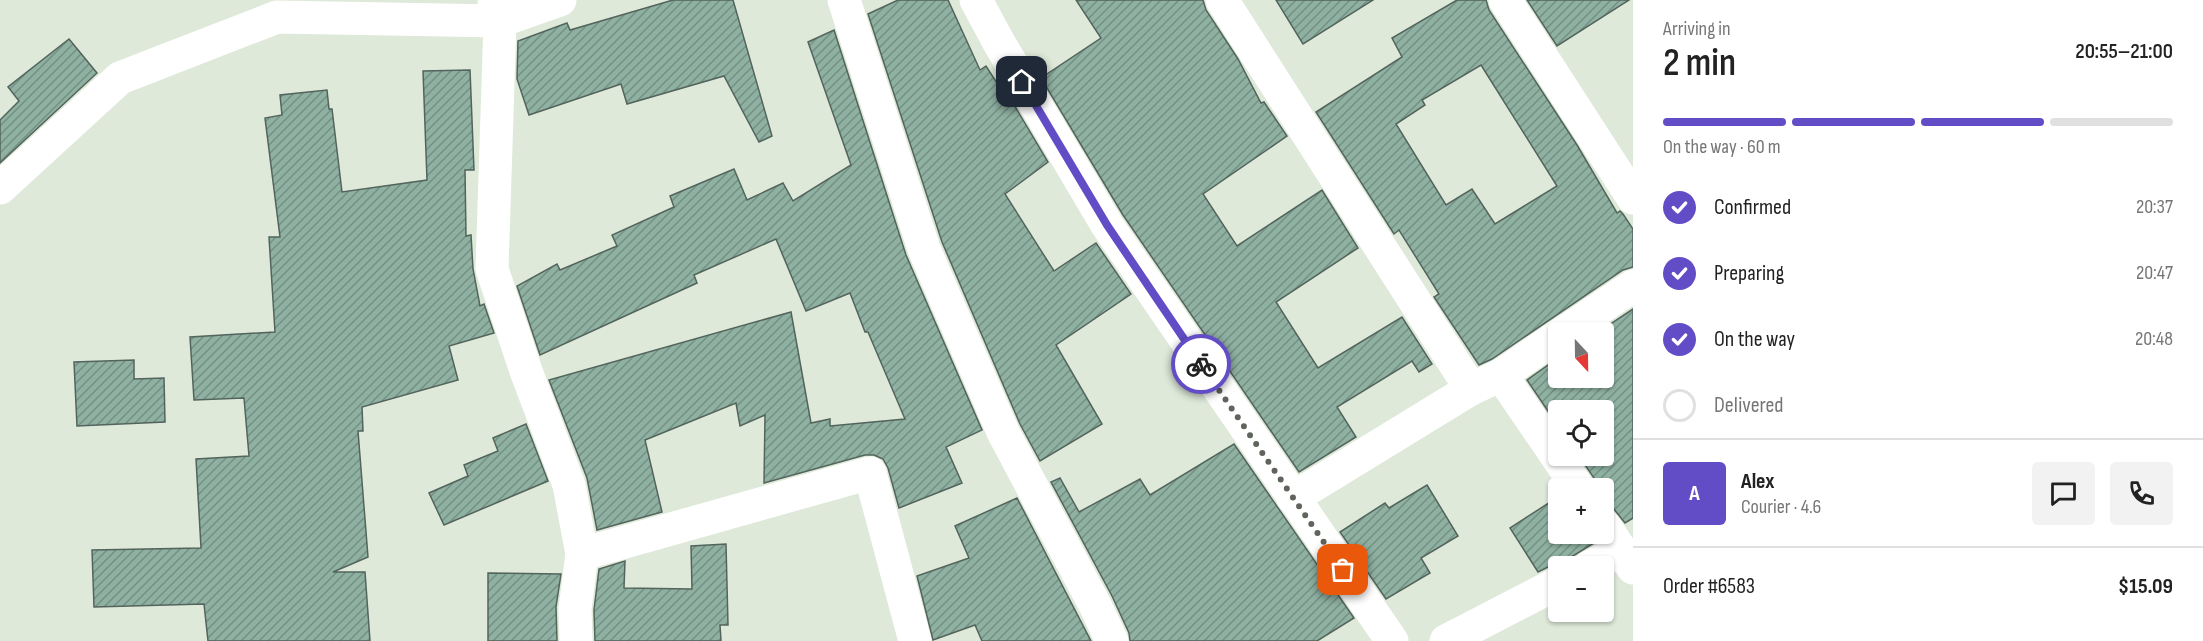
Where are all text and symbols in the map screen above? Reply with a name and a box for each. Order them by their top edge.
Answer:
text: Arriving in [1663,17,1731,41]
text: 20:55–21:00 [2075,38,2173,65]
text: 2 min [1663,40,1736,87]
pin [996,56,1047,107]
icon: home [1005,65,1038,98]
text: On the way · 60 m [1663,135,1781,159]
icon: check [1663,191,1696,224]
text: Confirmed [1714,194,1791,221]
text: 20:37 [2136,195,2173,219]
icon: check [1663,257,1696,290]
text: Preparing [1714,260,1784,287]
text: 20:47 [2136,261,2173,285]
north arrow [1548,322,1614,388]
map controls [1548,322,1614,622]
icon: check [1663,323,1696,356]
text: On the way [1714,326,1795,353]
text: 20:48 [2135,327,2173,351]
courier [1171,334,1231,394]
icon: bike [1185,348,1218,381]
text: Delivered [1714,392,1783,419]
button: locate [1548,400,1614,466]
button: chat [2032,462,2095,525]
button: phone [2110,462,2173,525]
text: Alex [1741,468,1774,495]
button: + [1548,478,1614,544]
text: A [1689,480,1700,507]
text: Courier · 4.6 [1741,495,1821,519]
pin [1317,544,1368,595]
icon: bag [1326,553,1359,586]
button: − [1548,556,1614,622]
text: Order #6583 [1663,573,1755,600]
text: $15.09 [2118,573,2173,600]

